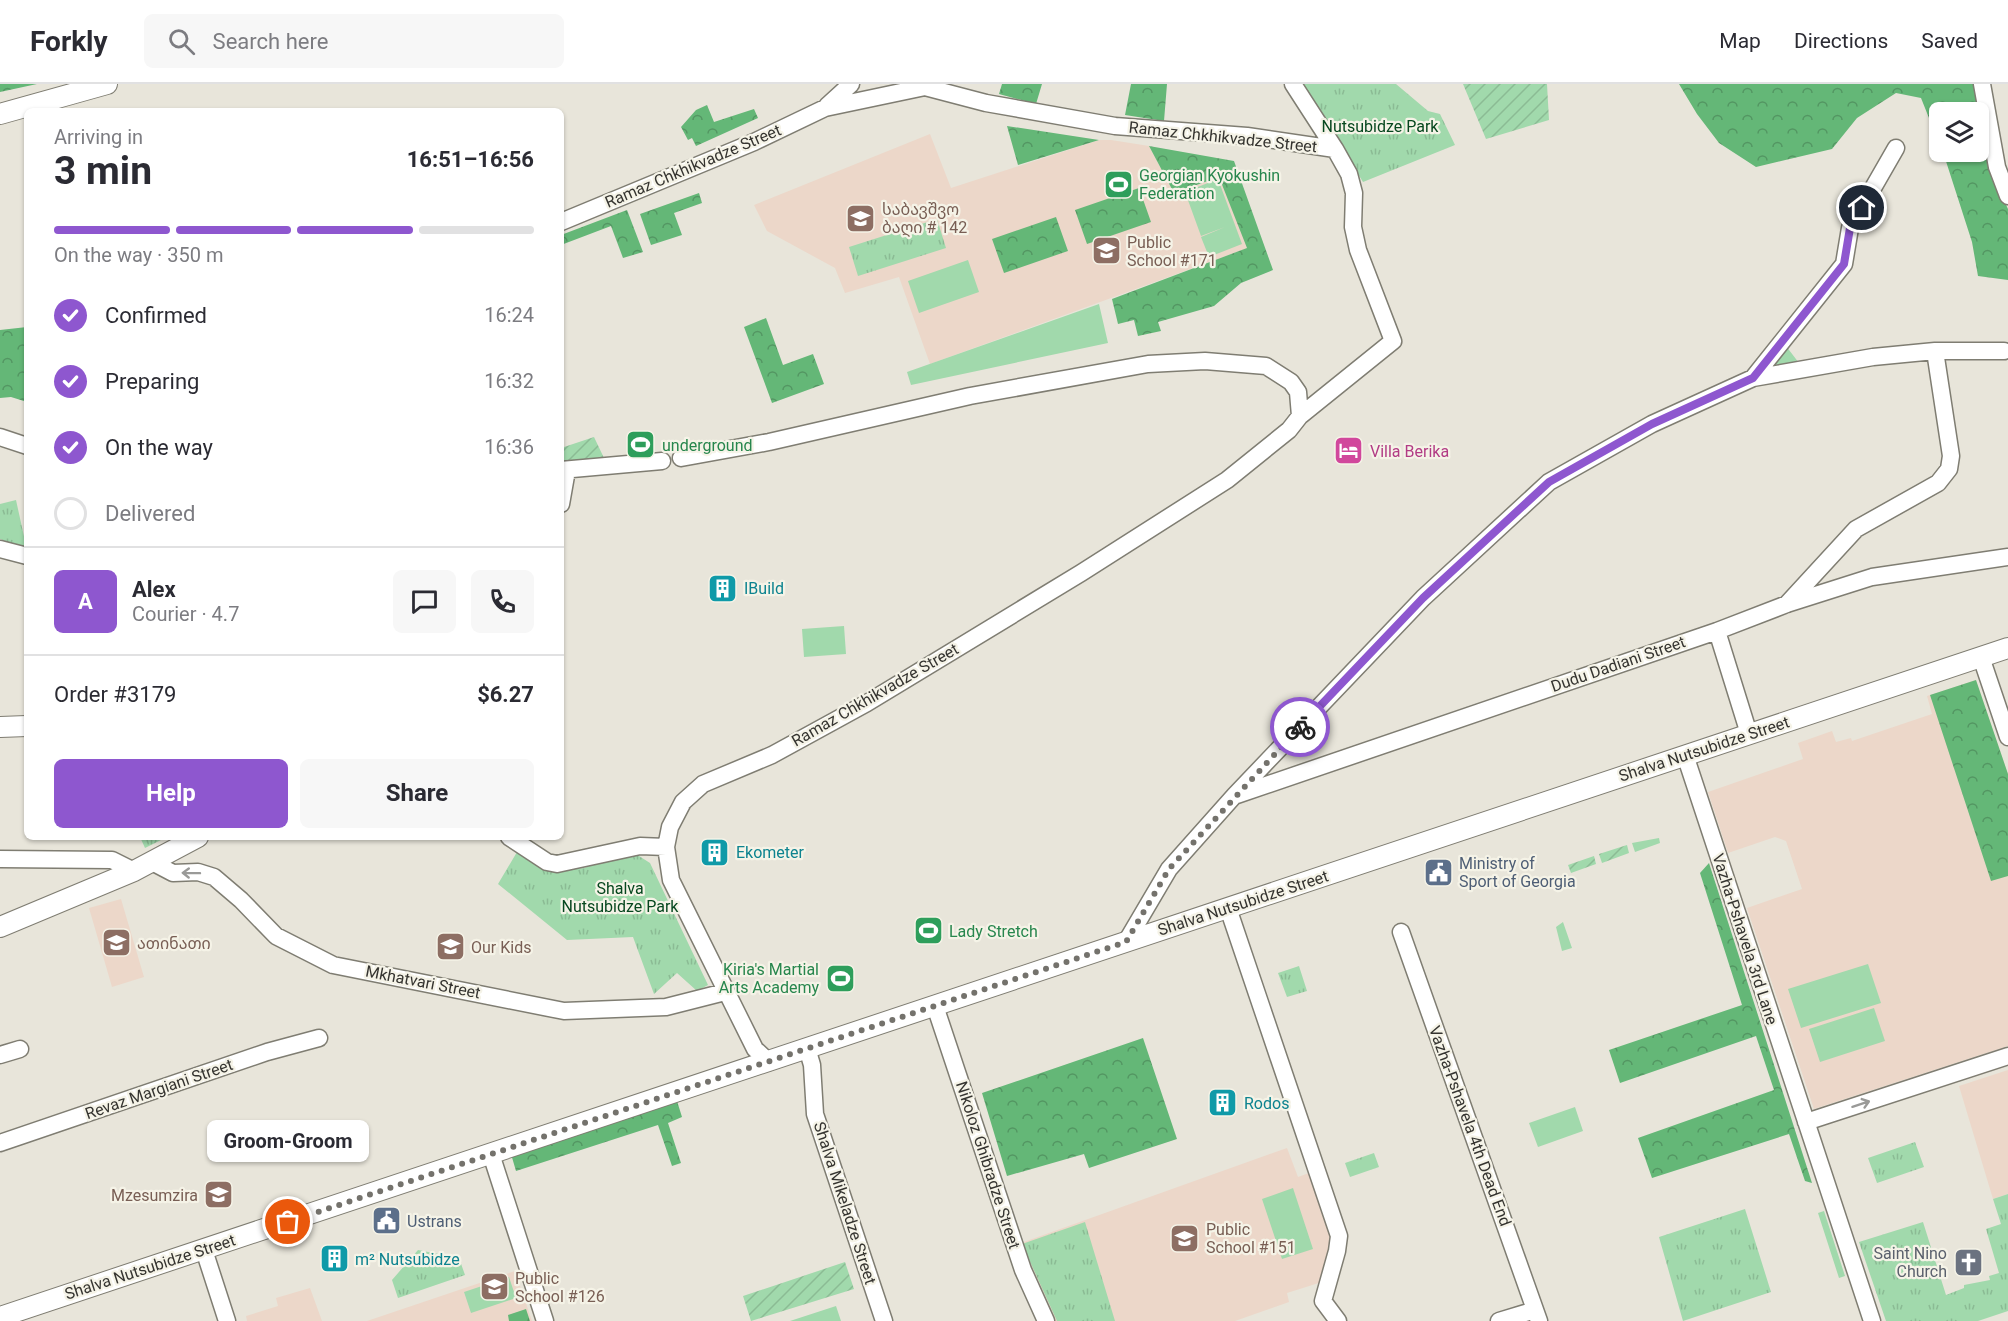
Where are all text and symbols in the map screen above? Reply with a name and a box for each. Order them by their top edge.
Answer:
search box [144,14,564,68]
text: Forkly [30,25,108,58]
icon: search [165,25,198,58]
text: Search here [213,29,328,54]
text: Map [1719,29,1761,53]
text: Directions [1794,29,1888,53]
text: Saved [1921,29,1978,53]
map controls [1929,102,1989,162]
button: layers [1929,102,1989,162]
park label: Nutsubidze Park [1322,117,1439,136]
street label: Ramaz Chkhikvadze Street [1128,118,1318,156]
street label: Ramaz Chkhikvadze Street [602,120,784,212]
text: Arriving in [54,125,143,149]
text: 16:51–16:56 [407,147,534,172]
text: 3 min [54,148,152,194]
place label: Georgian Kyokushin Federation [1139,166,1280,203]
sports icon: Georgian Kyokushin Federation [1102,168,1134,200]
pin [1836,182,1887,233]
icon: home [1845,191,1878,224]
place label: საბავშვო ბაღი # 142 [882,200,967,237]
school or university icon: საბავშვო ბაღი # 142 [845,202,877,234]
place label: Public School #171 [1127,233,1217,270]
school or university icon: Public School #171 [1090,235,1122,267]
text: On the way · 350 m [54,243,223,267]
icon: check [54,299,87,332]
text: Confirmed [105,303,207,328]
text: 16:24 [484,303,534,327]
icon: check [54,365,87,398]
text: Preparing [105,369,199,394]
text: 16:32 [484,369,534,393]
sports icon: underground [625,429,657,461]
icon: check [54,431,87,464]
text: On the way [105,435,213,460]
text: 16:36 [484,435,534,459]
hotel icon: Villa Berika [1333,435,1365,467]
place label: underground [662,436,753,455]
place label: Villa Berika [1370,442,1449,461]
text: Delivered [105,501,195,526]
button: chat [393,570,456,633]
button: phone [471,570,534,633]
building icon: IBuild [707,572,739,604]
text: Alex [132,577,176,602]
place label: IBuild [744,579,784,598]
text: A [78,589,93,614]
text: Courier · 4.7 [132,602,239,626]
street label: Dudu Dadiani Street [1548,632,1688,696]
street label: Ramaz Chkhikvadze Street [788,639,962,751]
text: Order #3179 [54,682,176,707]
text: $6.27 [477,682,534,707]
courier [1270,697,1330,757]
icon: bike [1284,711,1317,744]
street label: Shalva Nutsubidze Street [1616,712,1792,786]
button: Help [54,759,288,828]
button: Share [300,759,534,828]
building icon: Ekometer [699,836,731,868]
place label: Ekometer [736,843,805,862]
street label: Vazha-Pshavela 3rd Lane [1708,851,1782,1027]
place label: Ministry of Sport of Georgia [1459,854,1576,891]
public building icon: Ministry of Sport of Georgia [1422,856,1454,888]
street label: Shalva Nutsubidze Street [1155,866,1331,940]
one-way arrow [181,867,201,879]
park label: Shalva Nutsubidze Park [562,879,679,916]
sports icon: Lady Stretch [912,915,944,947]
place label: Lady Stretch [949,922,1038,941]
school or university icon: ათინათი [100,927,132,959]
school or university icon: Our Kids [434,931,466,963]
place label: ათინათი [137,934,211,953]
place label: Our Kids [471,938,531,957]
place label: Kiria's Martial Arts Academy [719,960,819,997]
street label: Mkhatvari Street [364,962,482,1002]
sports icon: Kiria's Martial Arts Academy [824,962,856,994]
street label: Vazha-Pshavela 4th Dead End [1425,1023,1515,1229]
street label: Revaz Margiani Street [83,1055,235,1123]
street label: Nikoloz Ghibradze Street [952,1079,1024,1251]
building icon: Rodos [1207,1087,1239,1119]
place label: Rodos [1244,1094,1289,1113]
one-way arrow [1851,1098,1870,1109]
street label: Shalva Mikeladze Street [810,1119,880,1287]
callout: Groom-Groom [207,1120,369,1162]
text: Groom-Groom [224,1129,353,1153]
school or university icon: Mzesumzira [203,1179,235,1211]
place label: Mzesumzira [111,1186,198,1205]
pin [262,1196,313,1247]
icon: bag [271,1205,304,1238]
public building icon: Ustrans [370,1205,402,1237]
place label: Ustrans [407,1212,462,1231]
place label: Public School #151 [1206,1220,1296,1257]
school or university icon: Public School #151 [1169,1222,1201,1254]
street label: Shalva Nutsubidze Street [62,1230,238,1304]
building icon: m² Nutsubidze [318,1243,350,1275]
place label: Saint Nino Church [1874,1244,1947,1281]
church icon: Saint Nino Church [1952,1246,1984,1278]
place label: m² Nutsubidze [355,1250,460,1269]
place label: Public School #126 [515,1269,605,1306]
school or university icon: Public School #126 [478,1271,510,1303]

